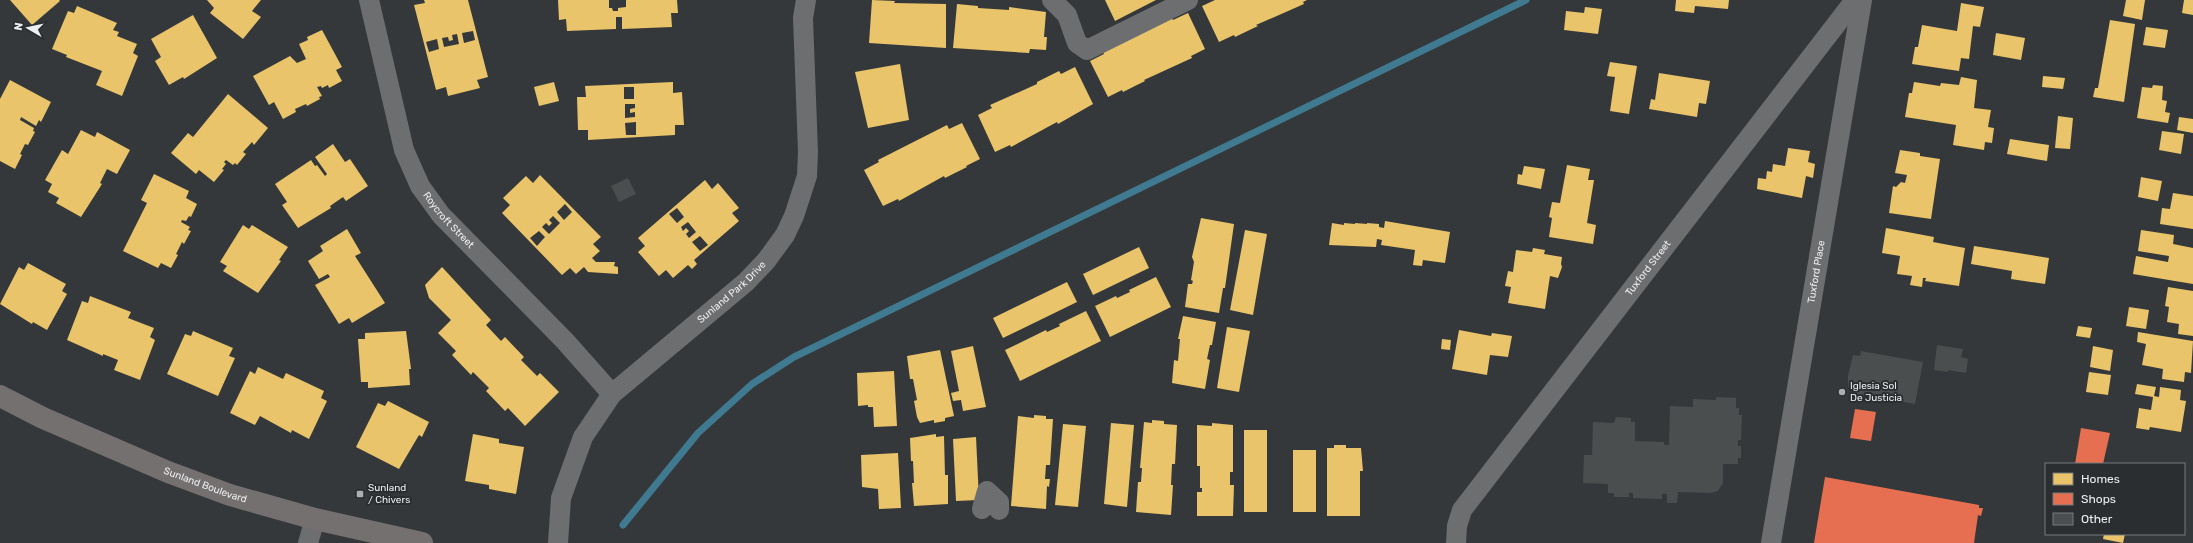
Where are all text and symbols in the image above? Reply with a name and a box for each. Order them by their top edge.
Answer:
north arrow [8,8,48,48]
text: N [12,22,26,31]
street label: Roycroft Street [420,190,477,251]
street label: Tuxford Street [1623,238,1674,298]
street label: Tuxford Place [1805,239,1828,304]
street label: Sunland Park Drive [695,258,769,326]
place label: Iglesia Sol De Justicia [1850,380,1902,404]
marker: Iglesia Sol De Justicia [1837,387,1847,397]
legend [2045,463,2185,535]
street label: Sunland Boulevard [162,465,248,505]
text: Homes [2081,472,2120,486]
place label: Sunland / Chivers [368,482,410,506]
marker: Sunland / Chivers [355,489,365,499]
text: Shops [2081,492,2116,506]
text: Other [2081,512,2113,526]

